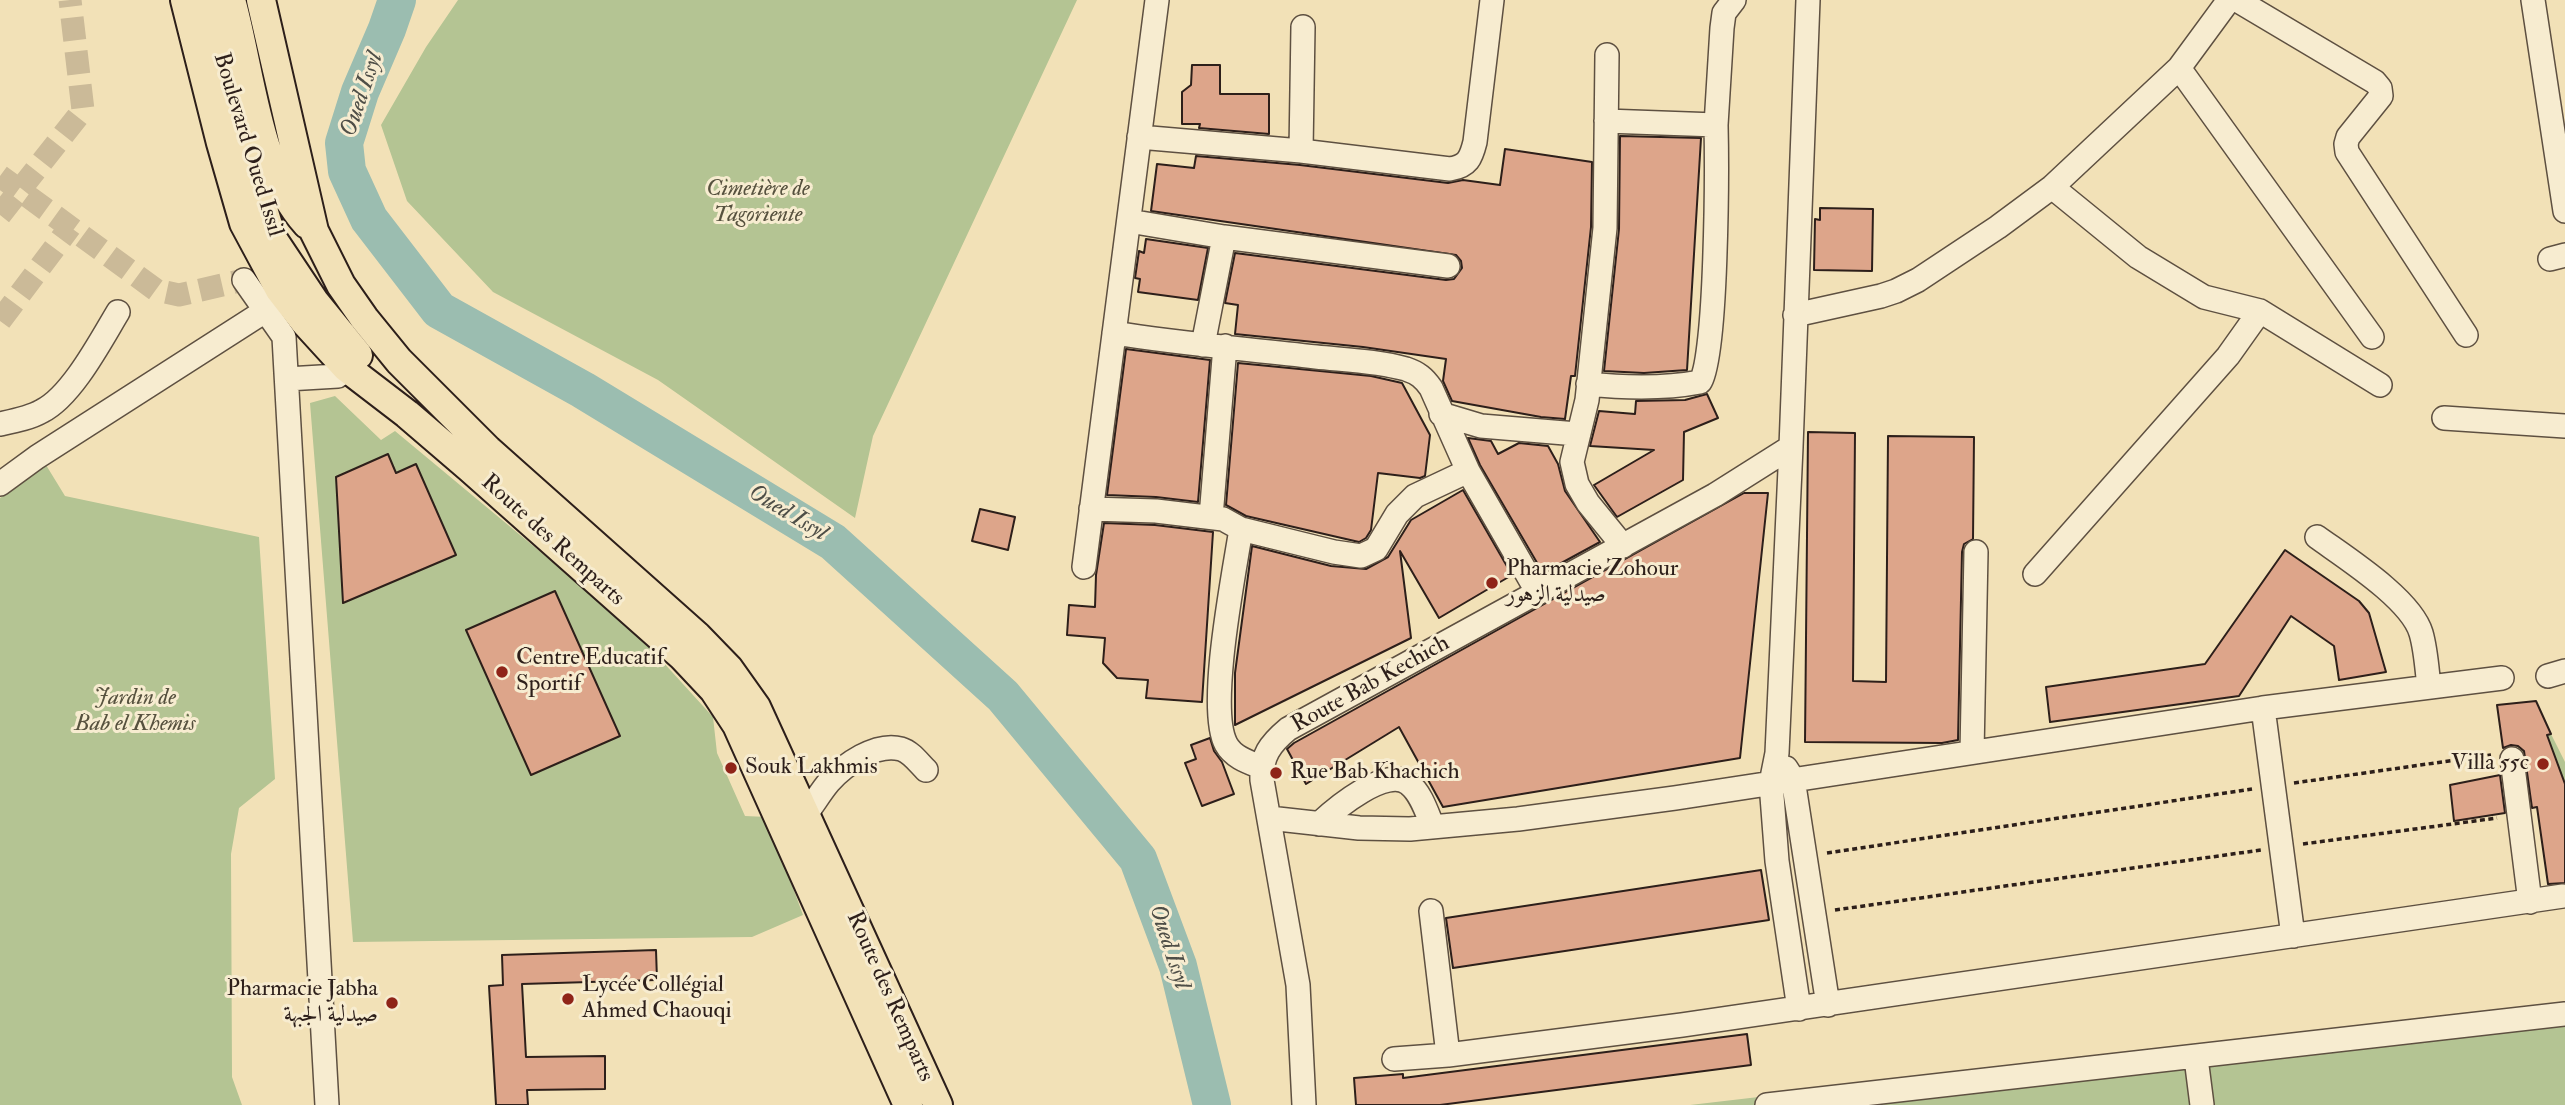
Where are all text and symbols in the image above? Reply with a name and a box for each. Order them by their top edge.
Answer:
water label: Oued Issyl [335,49,391,141]
street label: Boulevard Oued Issil [206,50,288,240]
park label: Cimetière de Tagoriente [706,176,810,230]
street label: Route des Remparts [475,469,629,613]
water label: Oued Issyl [742,479,832,549]
place label: Pharmacie Zohour صيدلية الزهور [1506,556,1678,610]
marker: Pharmacie Zohour صيدلية الزهور [1484,575,1500,591]
street label: Route Bab Kechich [1287,630,1455,740]
place label: Centre Educatif Sportif [516,645,664,699]
marker: Centre Educatif Sportif [494,664,510,680]
park label: Jardin de Bab el Khemis [75,685,195,739]
place label: Villa 55c [2451,750,2529,778]
place label: Souk Lakhmis [745,754,878,782]
marker: Villa 55c [2535,756,2551,772]
place label: Rue Bab Khachich [1290,759,1460,787]
marker: Souk Lakhmis [723,760,739,776]
marker: Rue Bab Khachich [1268,765,1284,781]
water label: Oued Issyl [1141,901,1195,993]
street label: Route des Remparts [839,908,939,1086]
place label: Lycée Collégial Ahmed Chaouqi [582,972,732,1026]
place label: Pharmacie Jabha صيدلية الجبهة [226,976,378,1030]
marker: Lycée Collégial Ahmed Chaouqi [560,991,576,1007]
marker: Pharmacie Jabha صيدلية الجبهة [384,995,400,1011]

